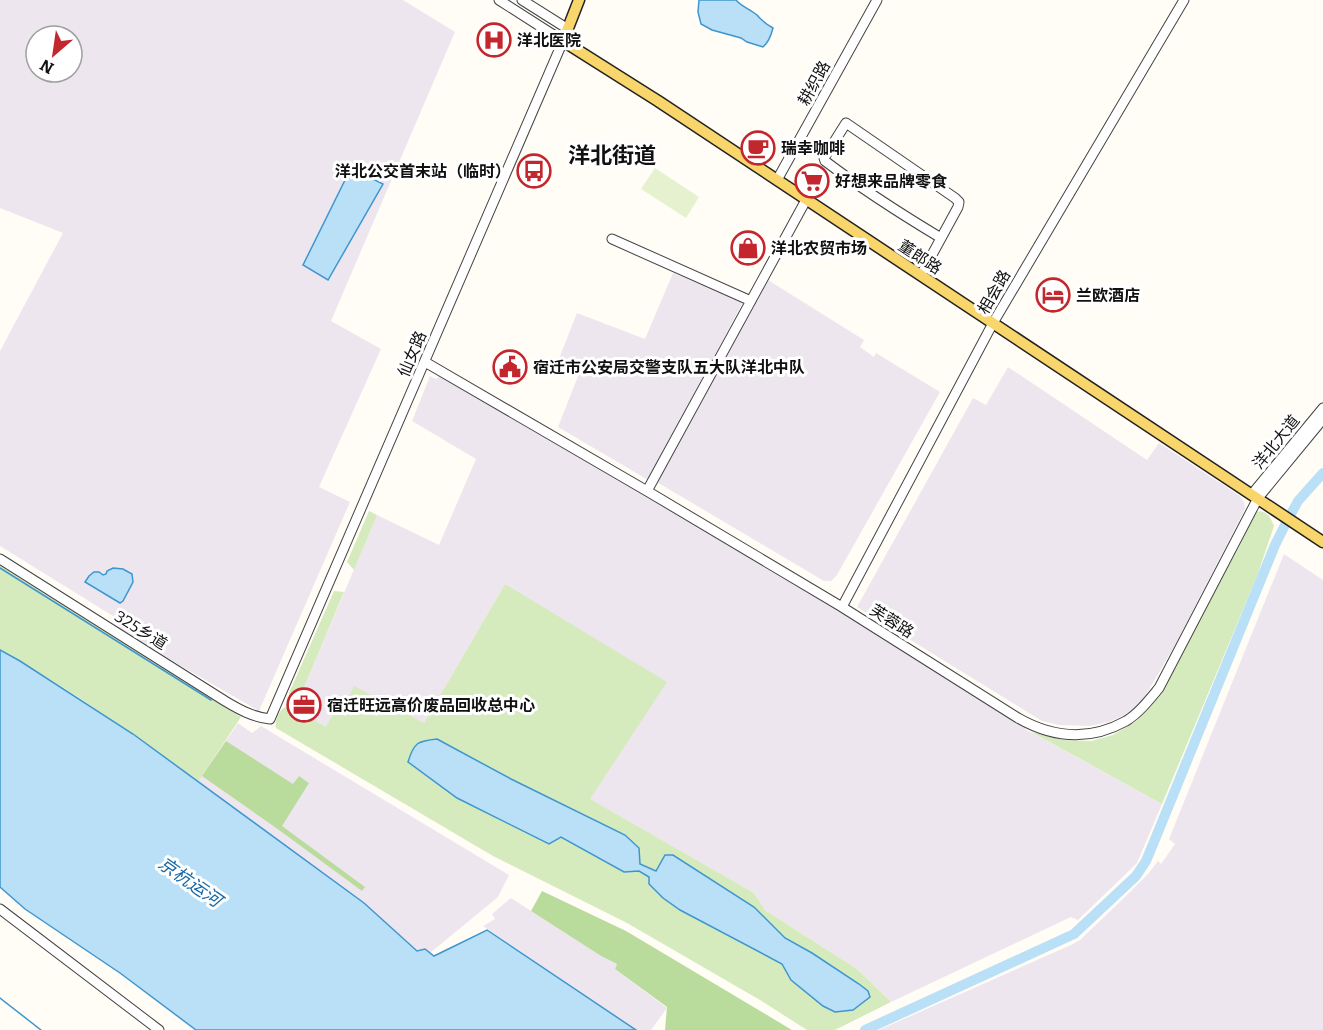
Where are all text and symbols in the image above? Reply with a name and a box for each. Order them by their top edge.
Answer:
hospital icon: 洋北医院 [476,22,512,58]
north arrow [24,24,84,84]
place label: 洋北医院 [517,31,581,50]
text: N [37,55,57,78]
street label: 耕织路 [794,57,834,109]
cafe icon: 瑞幸咖啡 [740,130,776,166]
place label: 瑞幸咖啡 [781,139,845,158]
district label: 洋北街道 [568,142,656,169]
bus stop icon: 洋北公交首末站（临时） [516,153,552,189]
place label: 洋北公交首末站（临时） [335,162,511,181]
supermarket icon: 好想来品牌零食 [794,163,830,199]
place label: 好想来品牌零食 [835,172,948,191]
shop icon: 洋北农贸市场 [730,230,766,266]
street label: 董郎路 [895,236,945,278]
place label: 洋北农贸市场 [771,239,867,258]
street label: 相会路 [974,266,1014,318]
hotel icon: 兰欧酒店 [1035,277,1071,313]
place label: 兰欧酒店 [1076,286,1140,305]
street label: 仙女路 [394,328,430,380]
public building icon: 宿迁市公安局交警支队五大队洋北中队 [492,349,528,385]
place label: 宿迁市公安局交警支队五大队洋北中队 [533,358,805,377]
street label: 洋北大道 [1248,411,1304,473]
street label: 芙蓉路 [867,600,917,642]
street label: 325乡道 [111,606,171,654]
office icon: 宿迁旺远高价废品回收总中心 [286,687,322,723]
place label: 宿迁旺远高价废品回收总中心 [327,696,535,715]
water label: 京杭运河 [154,852,228,913]

